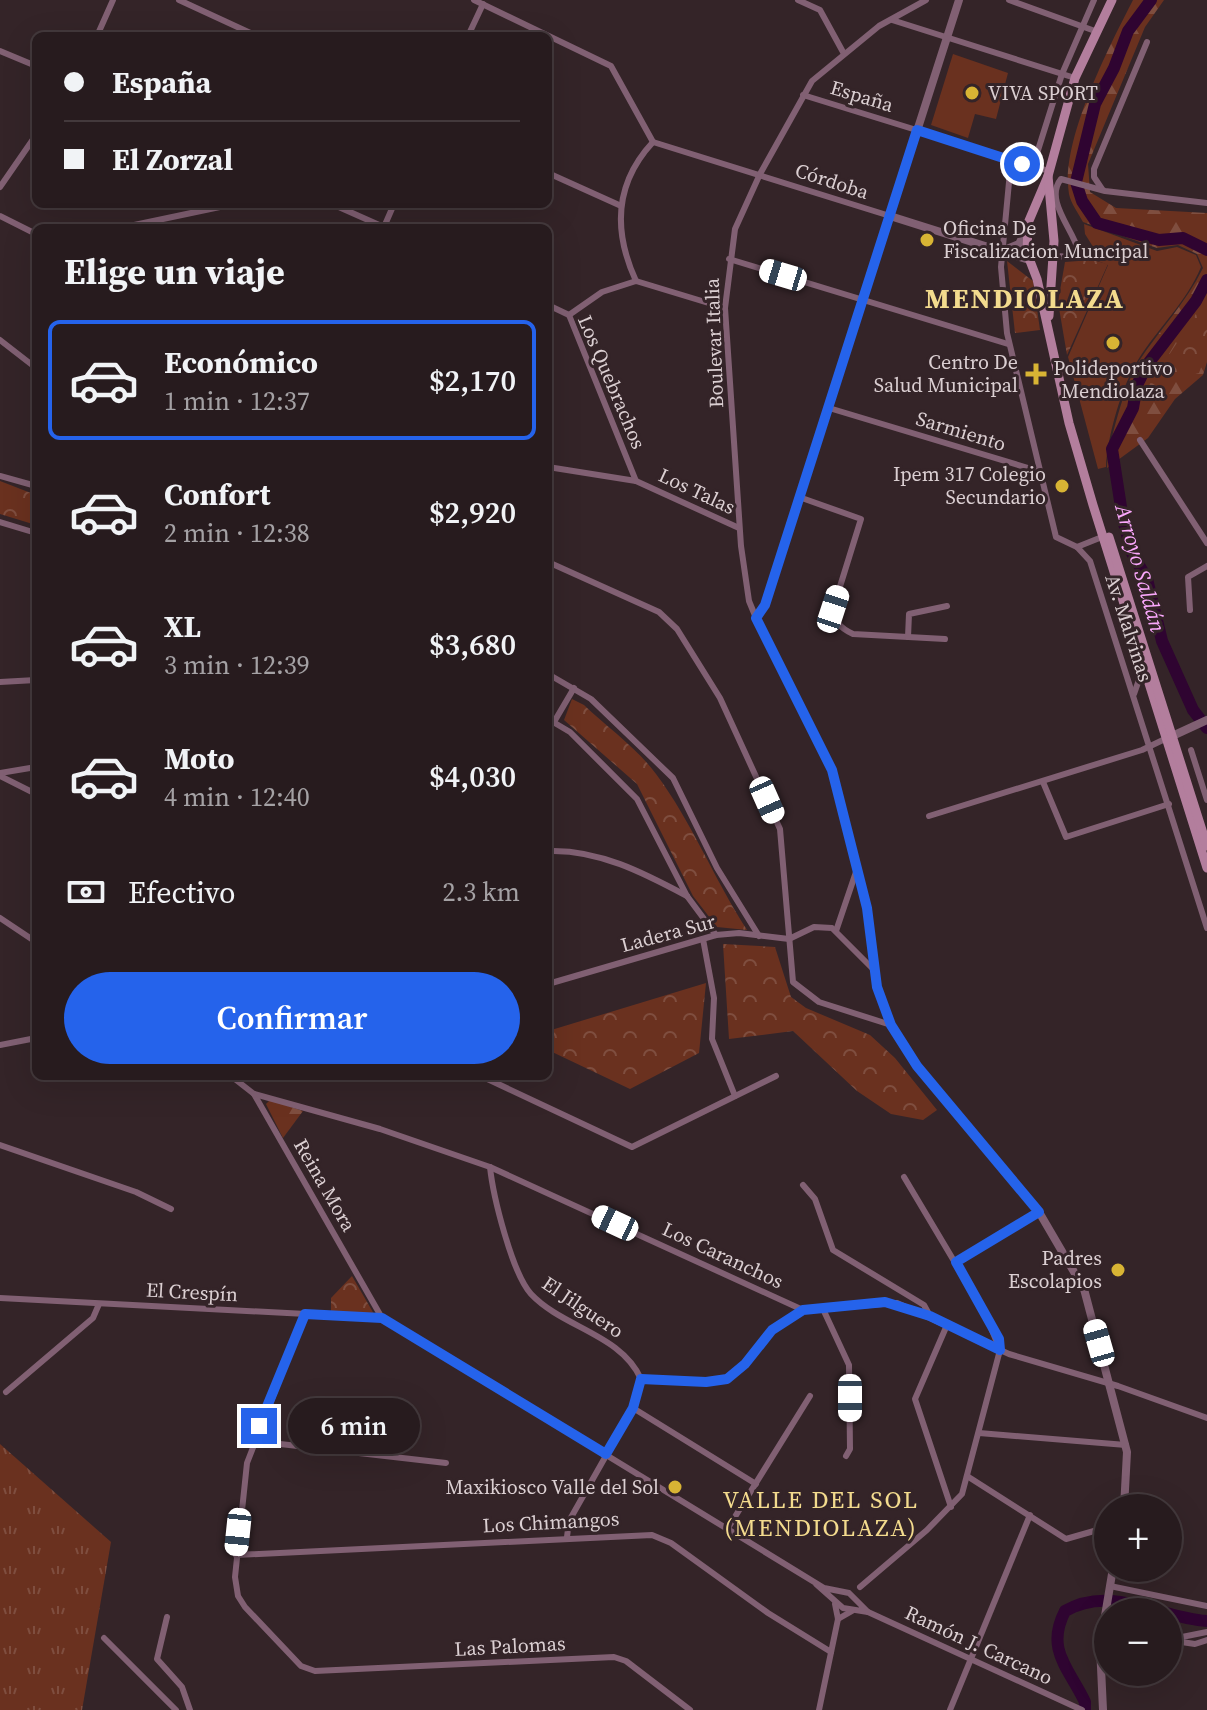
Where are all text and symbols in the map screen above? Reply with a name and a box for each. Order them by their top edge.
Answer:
text: España [112,62,211,103]
street label: España [827,73,898,119]
place label: VIVA SPORT [988,79,1098,107]
marker: VIVA SPORT [963,84,981,102]
text: El Zorzal [112,139,233,180]
route start [1004,146,1040,182]
street label: Córdoba [792,156,873,206]
place label: Oficina De Fiscalizacion Muncipal [943,214,1148,265]
marker: Oficina De Fiscalizacion Muncipal [918,231,936,249]
text: Elige un viaje [64,247,285,296]
car [757,257,809,293]
street label: Boulevar Italia [698,277,730,408]
district label: MENDIOLAZA [925,279,1125,317]
street label: Los Quebrachos [571,311,653,453]
marker: Polideportivo Mendiolaza [1104,334,1122,352]
text: Económico [164,342,318,383]
icon: car [68,344,140,416]
place label: Centro De Salud Municipal [874,348,1018,399]
place label: Polideportivo Mendiolaza [1053,354,1173,405]
text: $2,170 [429,360,516,401]
marker: Centro De Salud Municipal [1025,363,1047,385]
text: 1 min · 12:37 [164,383,310,419]
street label: Sarmiento [913,404,1009,458]
place label: Ipem 317 Colegio Secundario [893,460,1046,511]
street label: Los Talas [654,461,740,521]
text: Confort [164,474,270,515]
icon: car [68,476,140,548]
marker: Ipem 317 Colegio Secundario [1053,477,1071,495]
text: $2,920 [429,492,516,533]
water label: Arroyo Saldán [1108,498,1174,636]
text: 2 min · 12:38 [164,515,310,551]
street label: Av. Malvinas [1098,571,1160,685]
car [814,582,852,636]
text: XL [164,606,201,647]
icon: car [68,608,140,680]
text: $3,680 [429,624,516,665]
text: 3 min · 12:39 [164,647,310,683]
text: Moto [164,738,235,779]
icon: car [68,740,140,812]
text: $4,030 [429,756,516,797]
car [746,773,788,827]
text: 4 min · 12:40 [164,779,310,815]
icon: cash [64,870,108,914]
text: Efectivo [128,872,235,913]
text: 2.3 km [442,874,520,910]
street label: Ladera Sur [618,907,719,959]
button: Confirmar [64,972,520,1064]
street label: Reina Mora [287,1133,363,1237]
car [588,1202,642,1244]
street label: Los Caranchos [658,1215,788,1295]
place label: Padres Escolapios [1008,1244,1102,1295]
marker: Padres Escolapios [1109,1261,1127,1279]
street label: El Jilguero [537,1269,629,1345]
street label: El Crespín [145,1276,239,1308]
car [1081,1317,1117,1369]
car [838,1374,862,1422]
callout: 6 min [287,1398,419,1454]
route end [241,1408,277,1444]
text: 6 min [321,1408,387,1444]
place label: Maxikiosco Valle del Sol [446,1473,659,1501]
marker: Maxikiosco Valle del Sol [666,1478,684,1496]
district label: VALLE DEL SOL (MENDIOLAZA) [723,1483,919,1544]
map controls [1094,1494,1182,1686]
button: + [1094,1494,1182,1582]
street label: Los Chimangos [482,1504,620,1540]
car [224,1507,252,1557]
button: − [1094,1598,1182,1686]
street label: Ramón J. Carcano [901,1599,1057,1691]
street label: Las Palomas [454,1629,566,1663]

